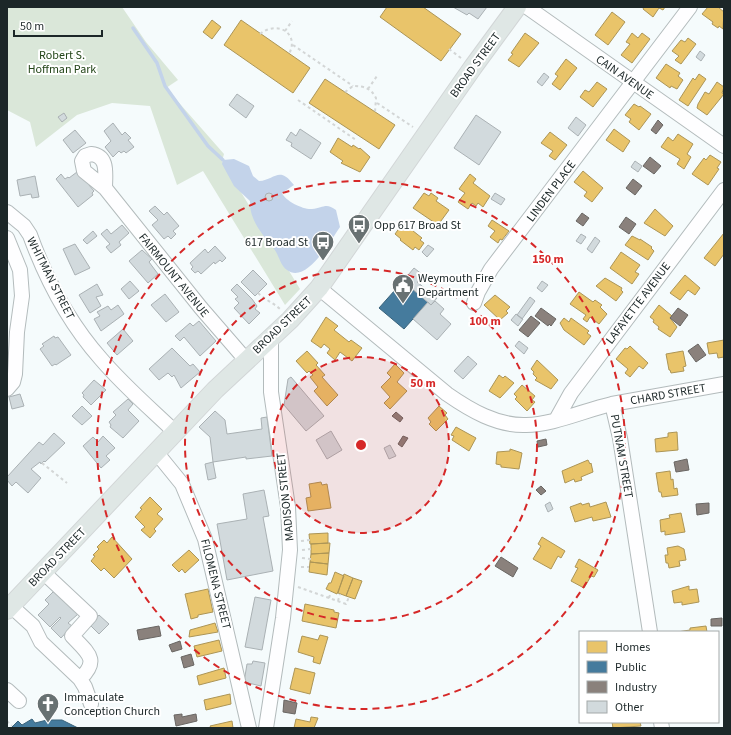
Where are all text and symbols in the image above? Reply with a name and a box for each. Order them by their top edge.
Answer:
scale bar [14,12,102,38]
text: 50 m [20,18,44,35]
street label: BROAD STREET [446,29,505,101]
park label: Robert S. Hoffman Park [28,47,96,78]
street label: CAIN AVENUE [592,51,657,104]
street label: LINDEN PLACE [523,157,580,226]
bus stop icon: Opp 617 Broad St [346,212,372,245]
place label: Opp 617 Broad St [374,217,461,234]
bus stop icon: 617 Broad St [310,229,336,262]
street label: FAIRMOUNT AVENUE [134,230,213,321]
street label: WHITMAN STREET [22,234,79,323]
place label: 617 Broad St [245,234,308,251]
text: 150 m [532,251,564,268]
street label: LAFAYETTE AVENUE [602,259,675,348]
place label: Weymouth Fire Department [418,270,494,301]
public building icon: Weymouth Fire Department [390,272,416,305]
street label: BROAD STREET [249,292,316,358]
text: 100 m [469,313,501,330]
text: 50 m [410,375,436,392]
street label: CHARD STREET [629,379,708,409]
street label: PUTNAM STREET [606,413,637,500]
centre of rings [354,438,368,452]
street label: MADISON STREET [272,451,299,542]
street label: BROAD STREET [25,524,90,591]
street label: FILOMENA STREET [196,537,235,632]
legend [579,631,719,723]
text: Homes [615,639,650,656]
text: Public [615,659,647,676]
text: Industry [615,679,657,696]
place label: Immaculate Conception Church [64,689,160,720]
church icon: Immaculate Conception Church [35,691,61,724]
text: Other [615,699,645,716]

